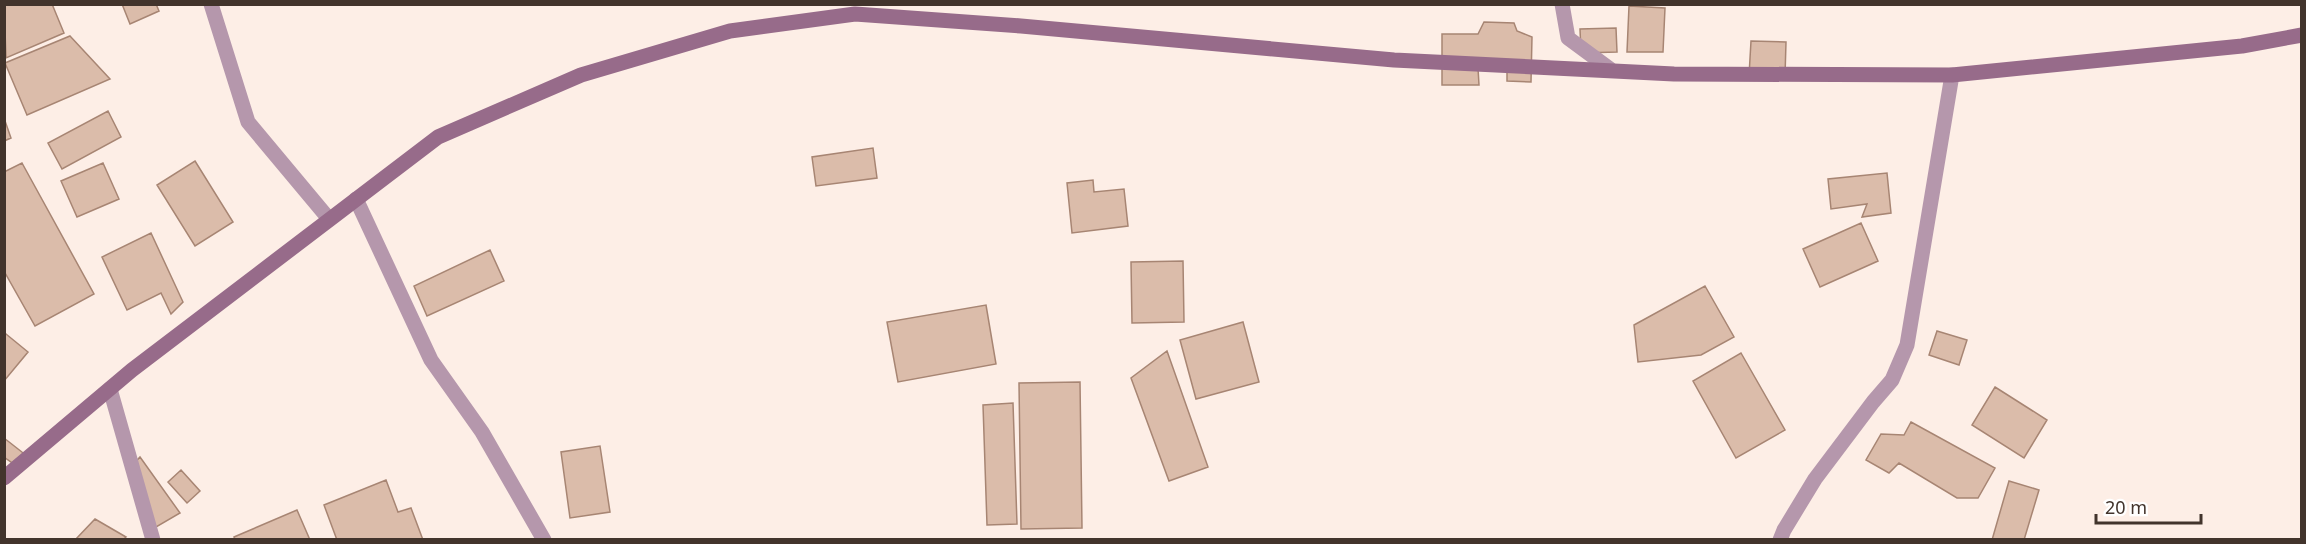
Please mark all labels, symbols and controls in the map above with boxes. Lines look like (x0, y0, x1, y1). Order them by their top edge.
scale bar (2096, 487, 2201, 525)
text: 20 m (2105, 495, 2147, 519)

